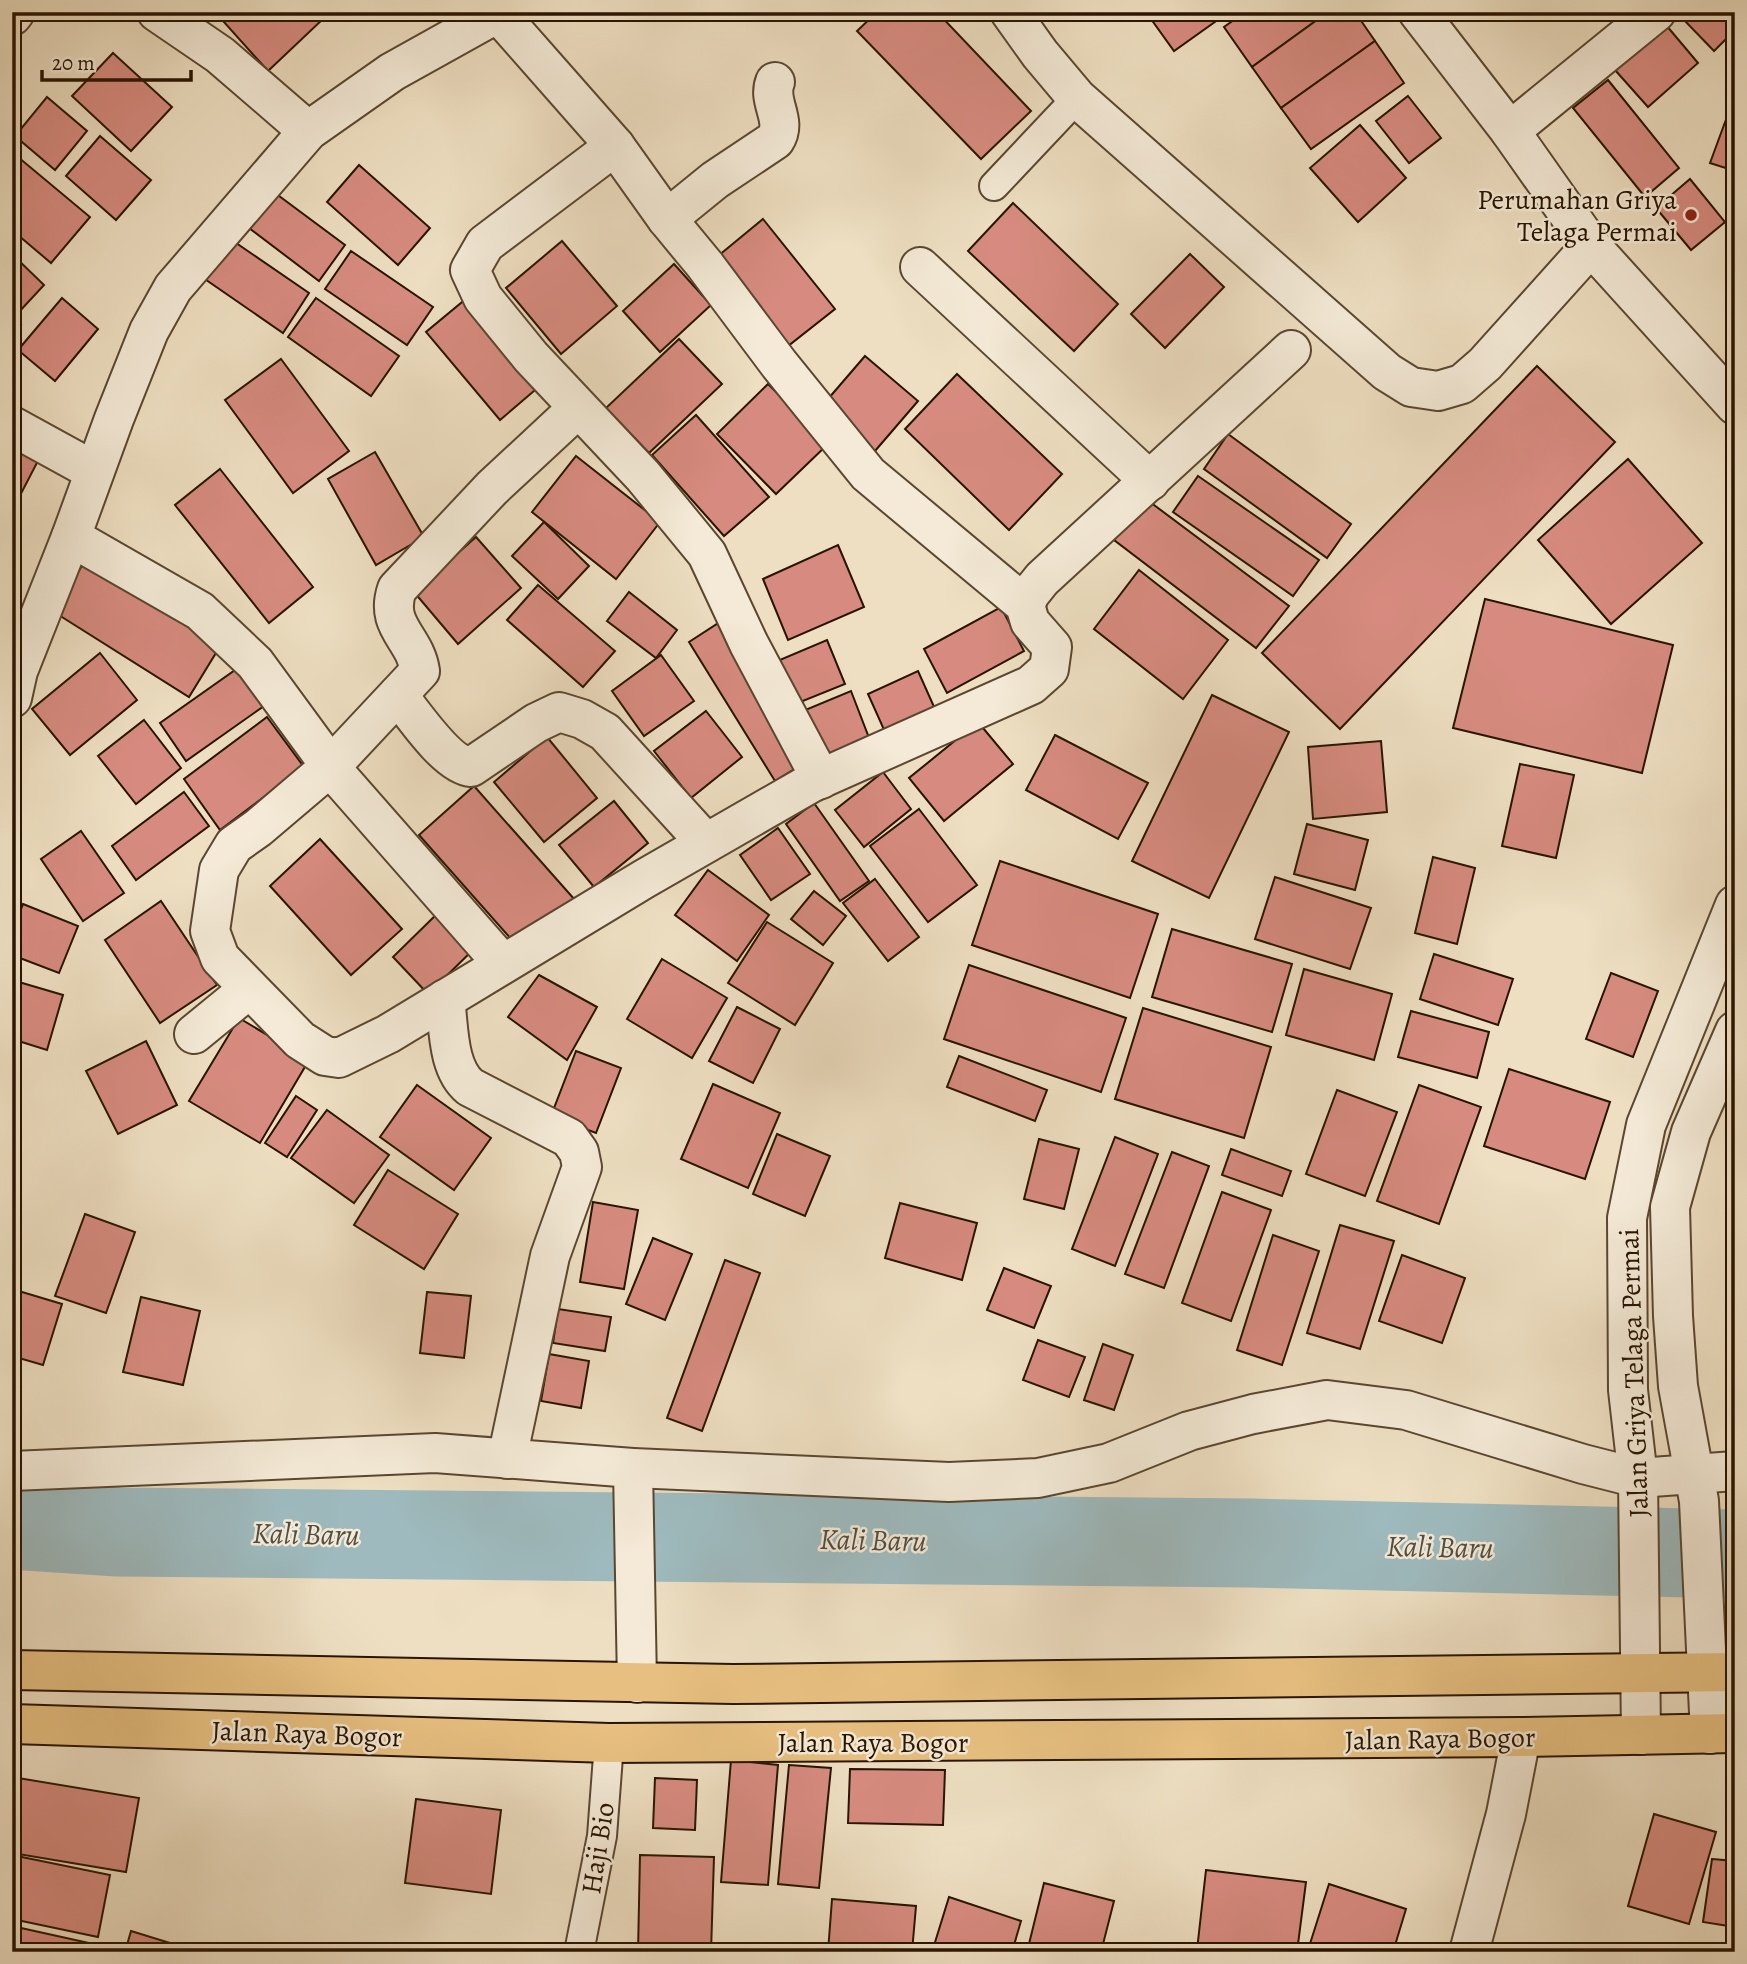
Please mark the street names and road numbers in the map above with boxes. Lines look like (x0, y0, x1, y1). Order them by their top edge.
street label: Jalan Griya Telaga Permai (1610, 1228, 1658, 1518)
street label: Jalan Raya Bogor (211, 1712, 403, 1756)
street label: Jalan Raya Bogor (1344, 1718, 1536, 1760)
street label: Jalan Raya Bogor (778, 1724, 969, 1762)
street label: Haji Bio (572, 1800, 624, 1897)

